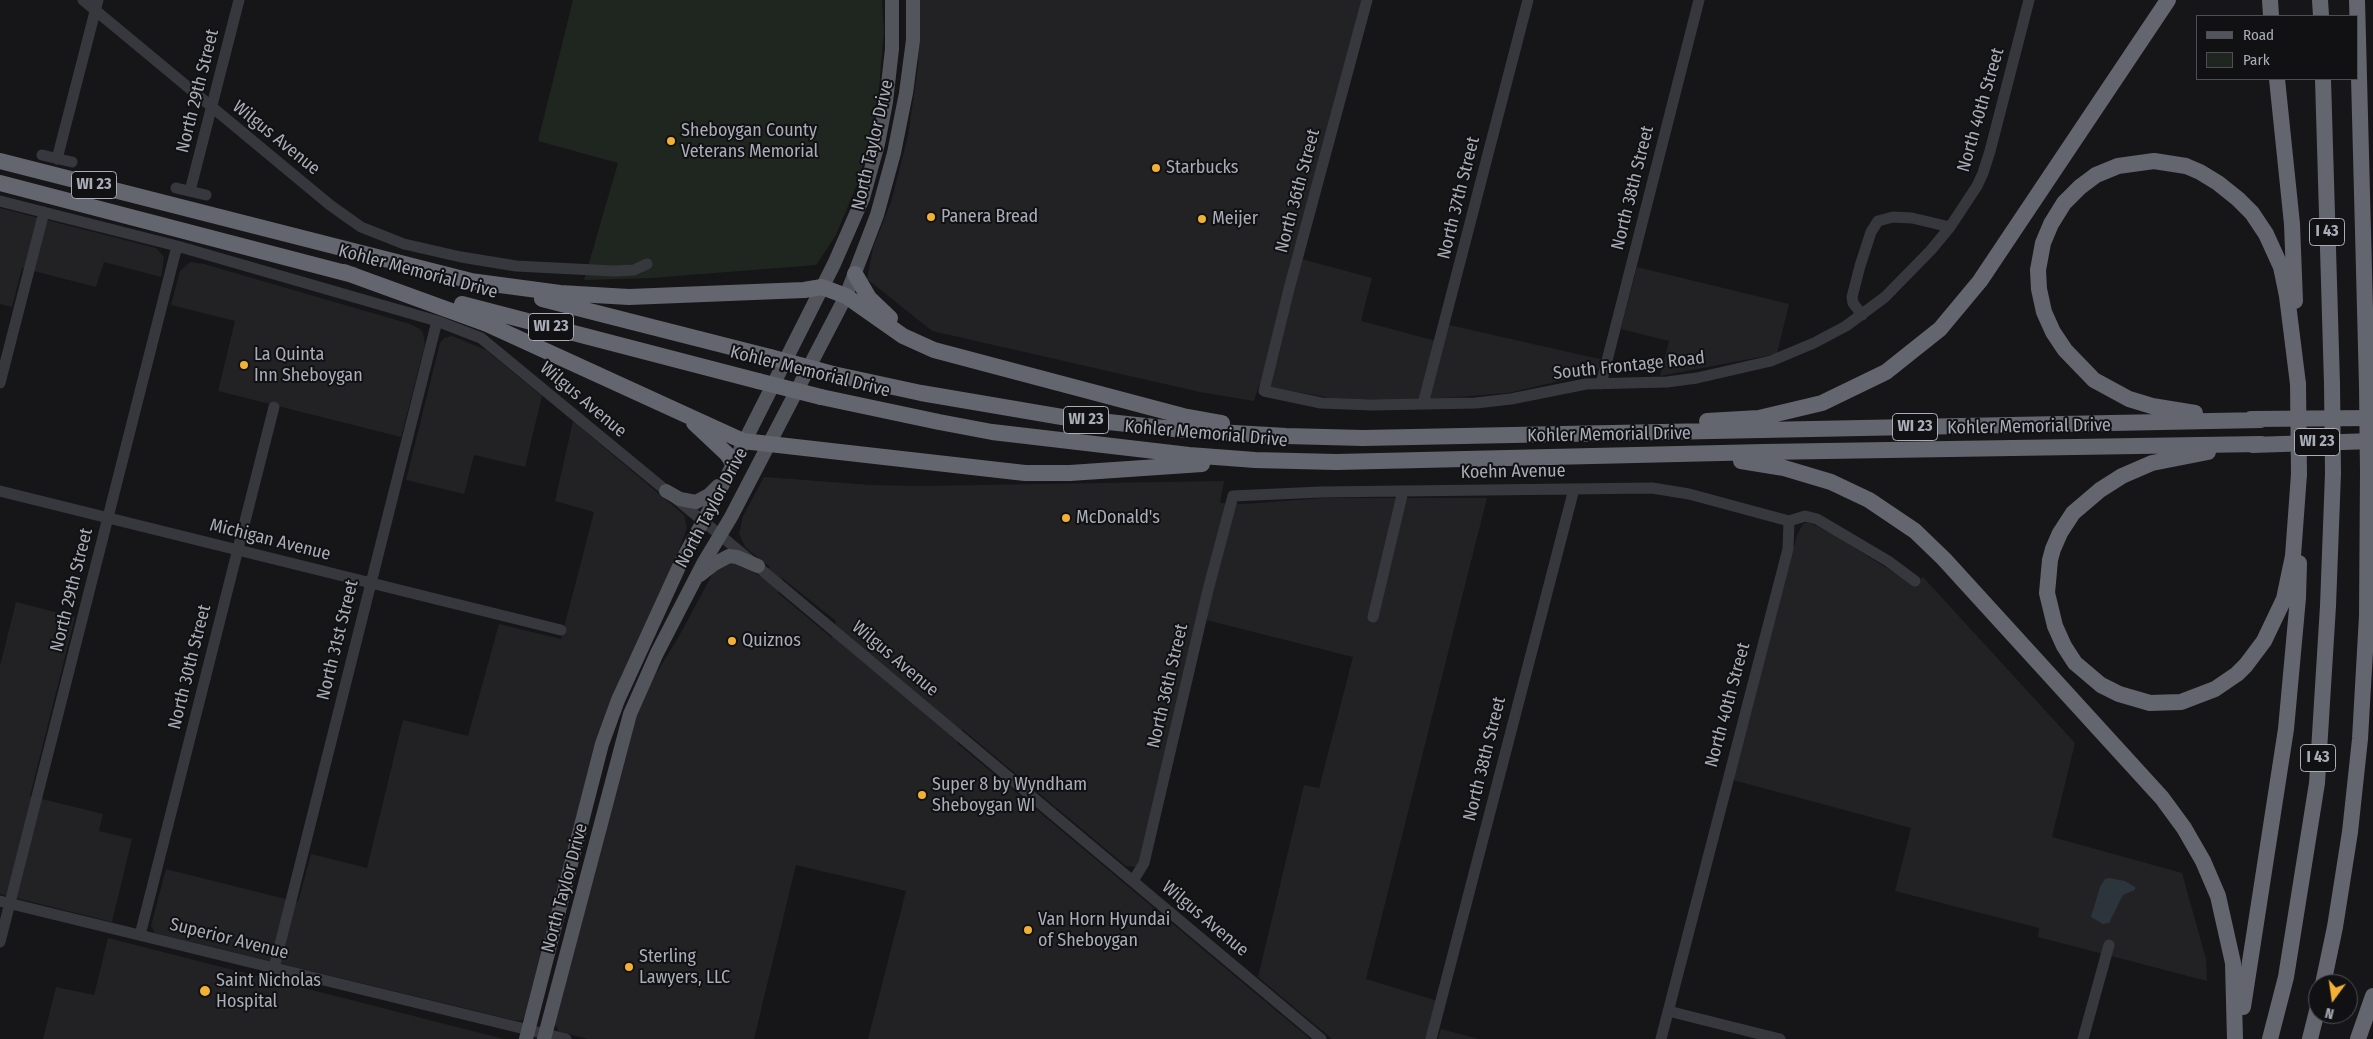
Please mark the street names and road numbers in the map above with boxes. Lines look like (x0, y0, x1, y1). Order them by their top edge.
street label: North 29th Street (172, 27, 224, 155)
street label: North 40th Street (1953, 45, 2009, 175)
street label: North Taylor Drive (848, 78, 898, 212)
street label: Wilgus Avenue (228, 96, 324, 180)
street label: North 38th Street (1607, 124, 1659, 252)
street label: North 36th Street (1271, 127, 1325, 255)
street label: North 37th Street (1433, 135, 1485, 261)
road number: WI 23 (72, 172, 116, 198)
road number: I 43 (2310, 218, 2344, 246)
street label: Kohler Memorial Drive (336, 240, 500, 304)
road number: WI 23 (528, 314, 574, 341)
street label: Kohler Memorial Drive (728, 342, 892, 402)
street label: South Frontage Road (1552, 347, 1706, 385)
street label: Wilgus Avenue (535, 358, 631, 442)
road number: WI 23 (1064, 406, 1108, 434)
road number: WI 23 (1892, 414, 1938, 441)
street label: Kohler Memorial Drive (1947, 415, 2111, 439)
street label: Kohler Memorial Drive (1123, 416, 1289, 452)
street label: Kohler Memorial Drive (1527, 423, 1691, 447)
road number: WI 23 (2294, 428, 2340, 456)
street label: North Taylor Drive (671, 444, 753, 572)
street label: Koehn Avenue (1460, 460, 1566, 484)
street label: Michigan Avenue (207, 515, 333, 565)
street label: North 29th Street (46, 526, 98, 654)
street label: North 31st Street (313, 578, 363, 702)
street label: North 30th Street (164, 602, 216, 732)
street label: Wilgus Avenue (847, 617, 943, 701)
street label: North 36th Street (1143, 622, 1193, 750)
street label: North 40th Street (1701, 640, 1755, 770)
street label: North 38th Street (1459, 695, 1511, 823)
road number: I 43 (2300, 744, 2336, 771)
street label: North Taylor Drive (537, 821, 593, 955)
street label: Wilgus Avenue (1157, 877, 1253, 961)
street label: Superior Avenue (167, 914, 291, 964)

